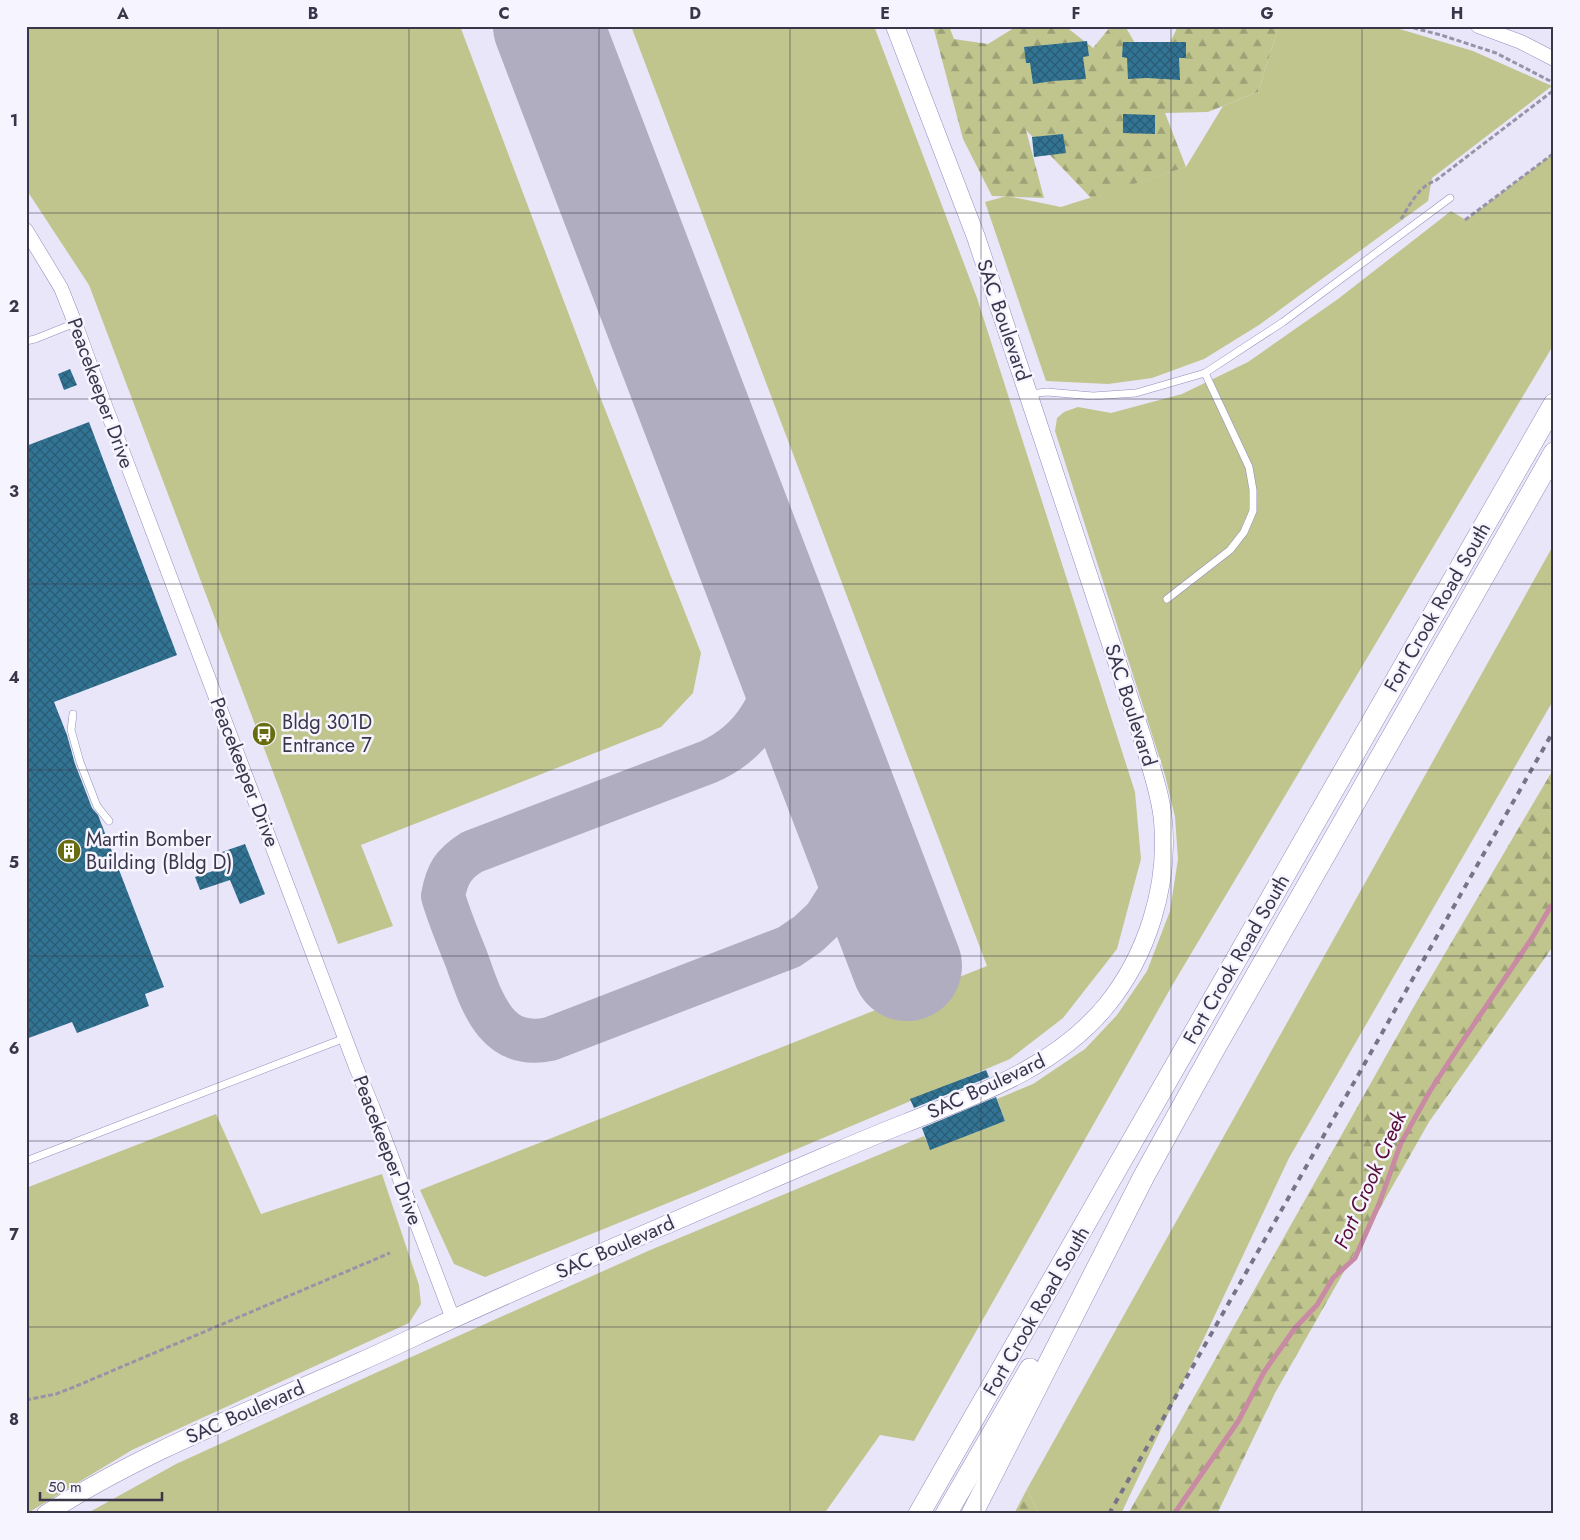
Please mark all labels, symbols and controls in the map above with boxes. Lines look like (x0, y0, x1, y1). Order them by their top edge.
text: A (116, 2, 129, 25)
text: B (308, 2, 318, 25)
text: C (498, 2, 510, 25)
text: D (689, 2, 701, 25)
text: E (880, 2, 890, 25)
text: F (1072, 2, 1080, 25)
text: G (1260, 2, 1274, 25)
text: H (1451, 2, 1463, 25)
text: 1 (10, 109, 18, 132)
street label: SAC Boulevard (969, 255, 1038, 385)
text: 2 (9, 295, 19, 318)
street label: Peacekeeper Drive (60, 314, 141, 472)
text: 3 (9, 480, 19, 503)
street label: Fort Crook Road South (1377, 517, 1498, 698)
street label: SAC Boulevard (1097, 640, 1164, 770)
text: 4 (8, 666, 20, 689)
street label: Peacekeeper Drive (203, 693, 286, 851)
place label: Bldg 301D Entrance 7 (282, 708, 372, 760)
bus stop icon: Bldg 301D Entrance 7 (251, 721, 277, 747)
place label: Martin Bomber Building (Bldg D) (86, 825, 233, 877)
building icon: Martin Bomber Building (Bldg D) (56, 838, 82, 864)
text: 5 (9, 851, 19, 874)
street label: Fort Crook Road South (1176, 869, 1297, 1050)
text: 6 (9, 1037, 19, 1060)
street label: SAC Boulevard (922, 1046, 1050, 1126)
street label: Peacekeeper Drive (346, 1071, 429, 1229)
water label: Fort Crook Creek (1326, 1105, 1414, 1254)
street label: SAC Boulevard (551, 1208, 679, 1287)
street label: Fort Crook Road South (976, 1221, 1097, 1402)
text: 7 (9, 1223, 19, 1246)
street label: SAC Boulevard (181, 1373, 309, 1452)
text: 8 (9, 1408, 19, 1431)
scale bar (40, 1470, 162, 1502)
text: 50 m (48, 1476, 82, 1498)

